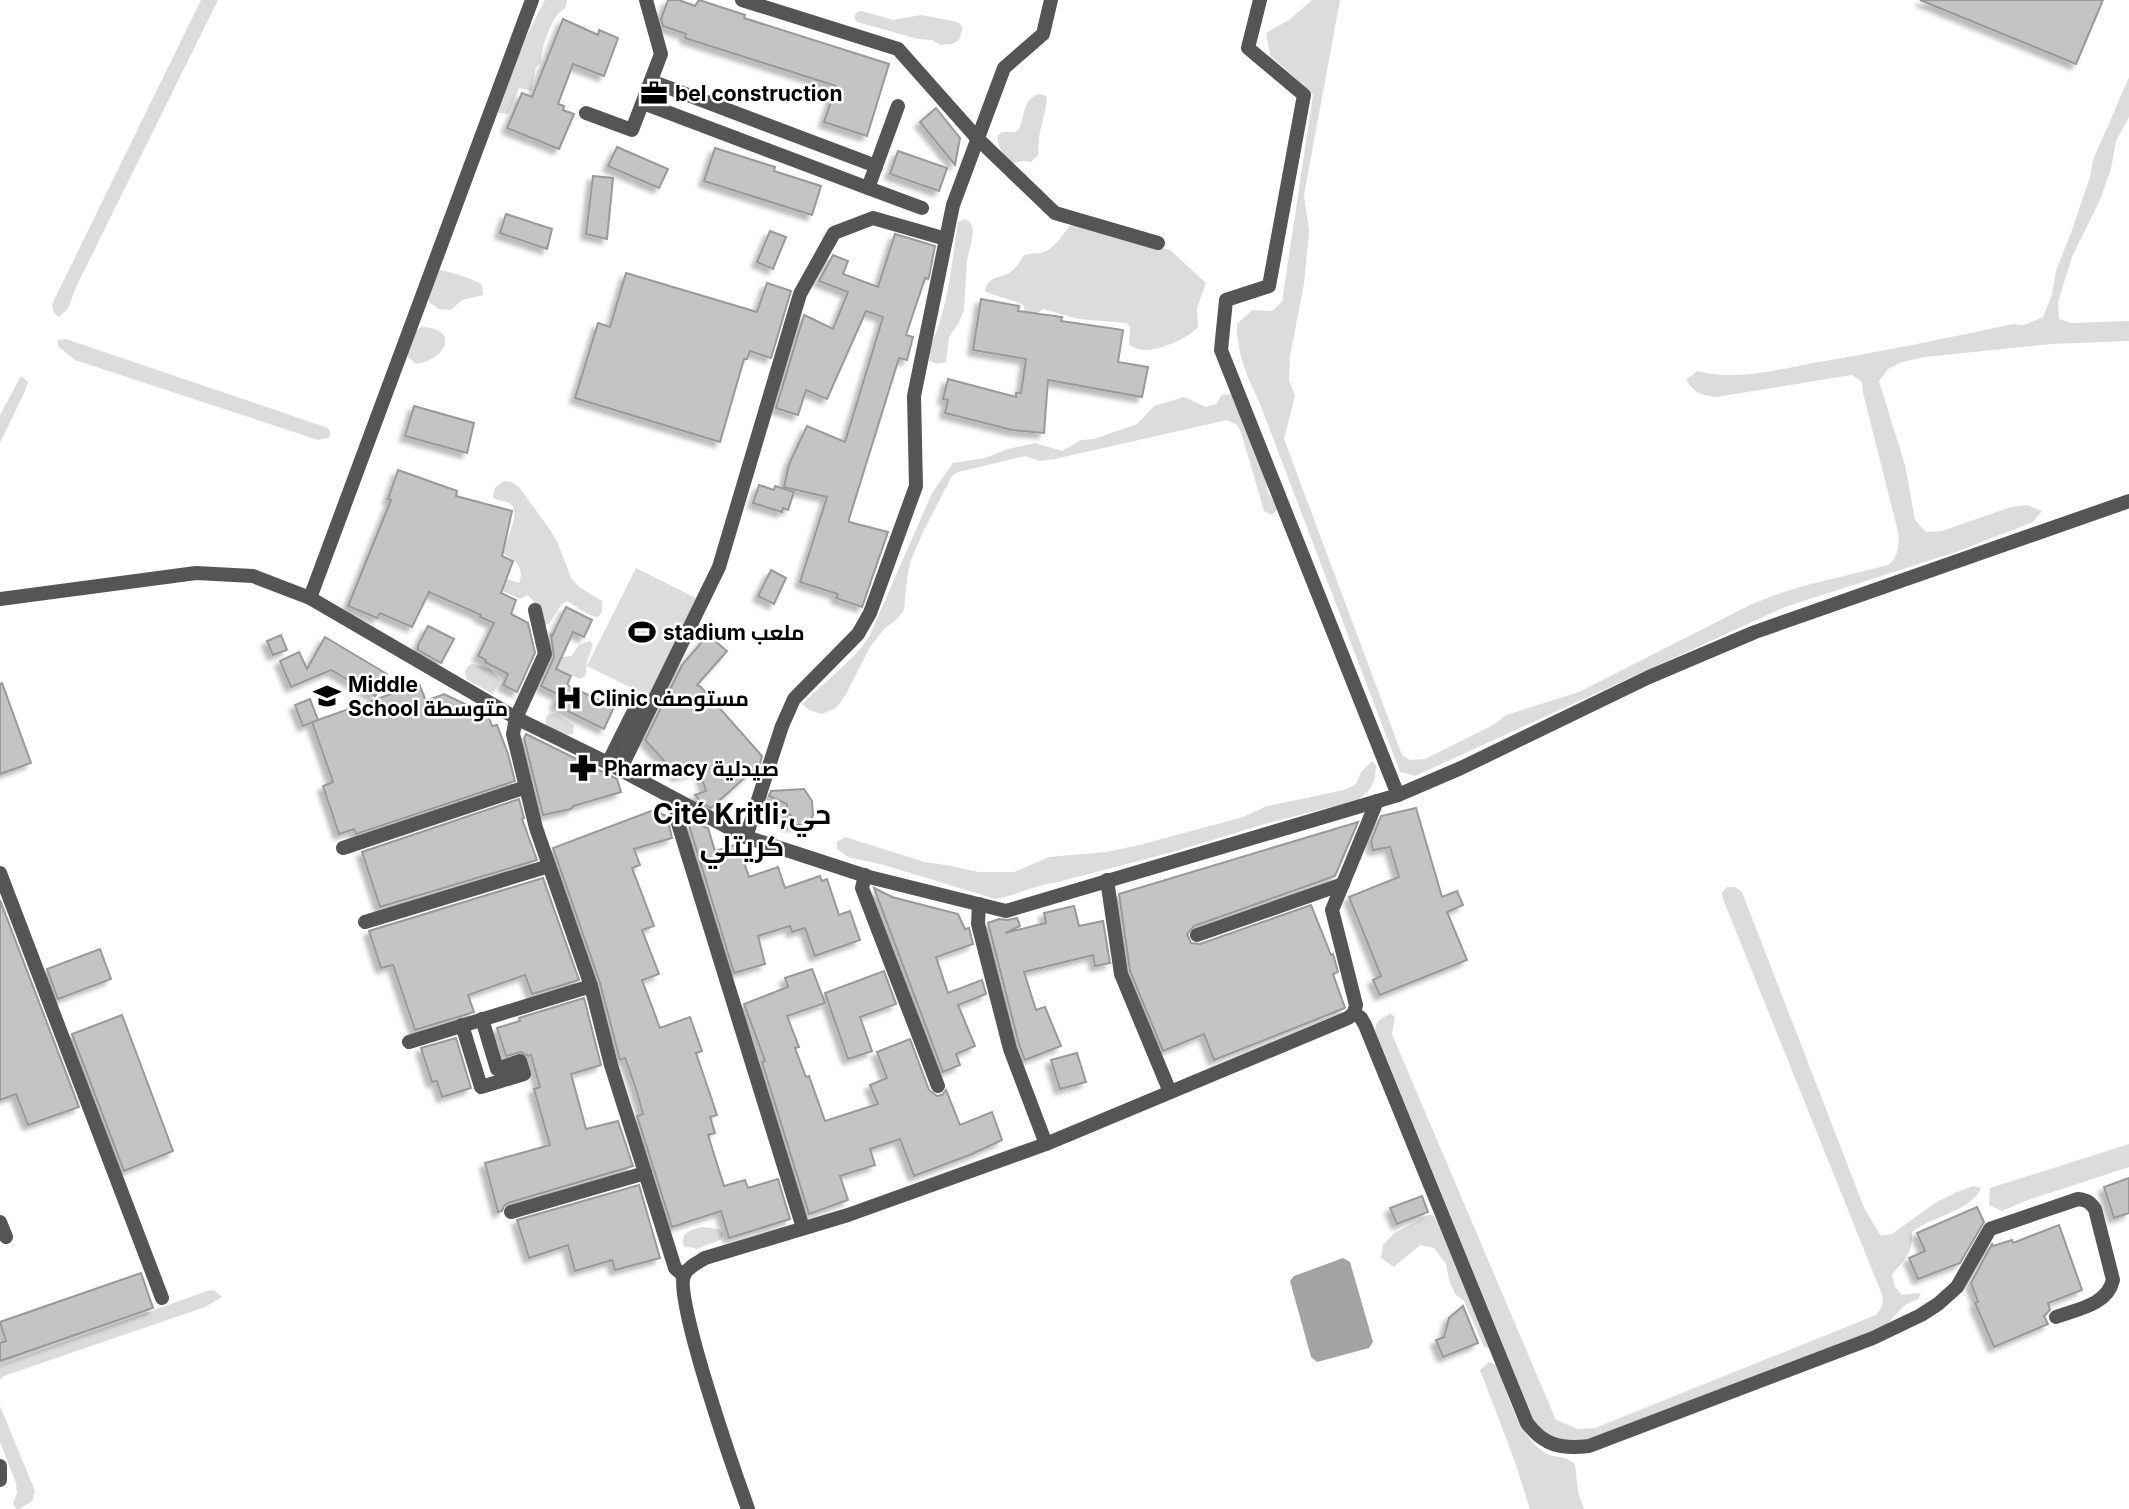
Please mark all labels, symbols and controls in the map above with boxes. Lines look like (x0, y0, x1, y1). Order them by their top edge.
office icon: bel construction (639, 78, 669, 108)
place label: bel construction (675, 81, 843, 106)
sports icon: stadium ملعب (627, 617, 657, 647)
place label: stadium ملعب (663, 620, 805, 645)
place label: Middle School متوسطة (348, 672, 508, 722)
school or university icon: Middle School متوسطة (312, 681, 342, 711)
hospital icon: Clinic مستوصف (554, 683, 584, 713)
place label: Clinic مستوصف (590, 686, 749, 712)
pharmacy icon: Pharmacy صيدلية (568, 753, 598, 783)
place label: Pharmacy صيدلية (604, 756, 779, 781)
district label: Cité Kritli;حي كريتلي (653, 797, 831, 869)

